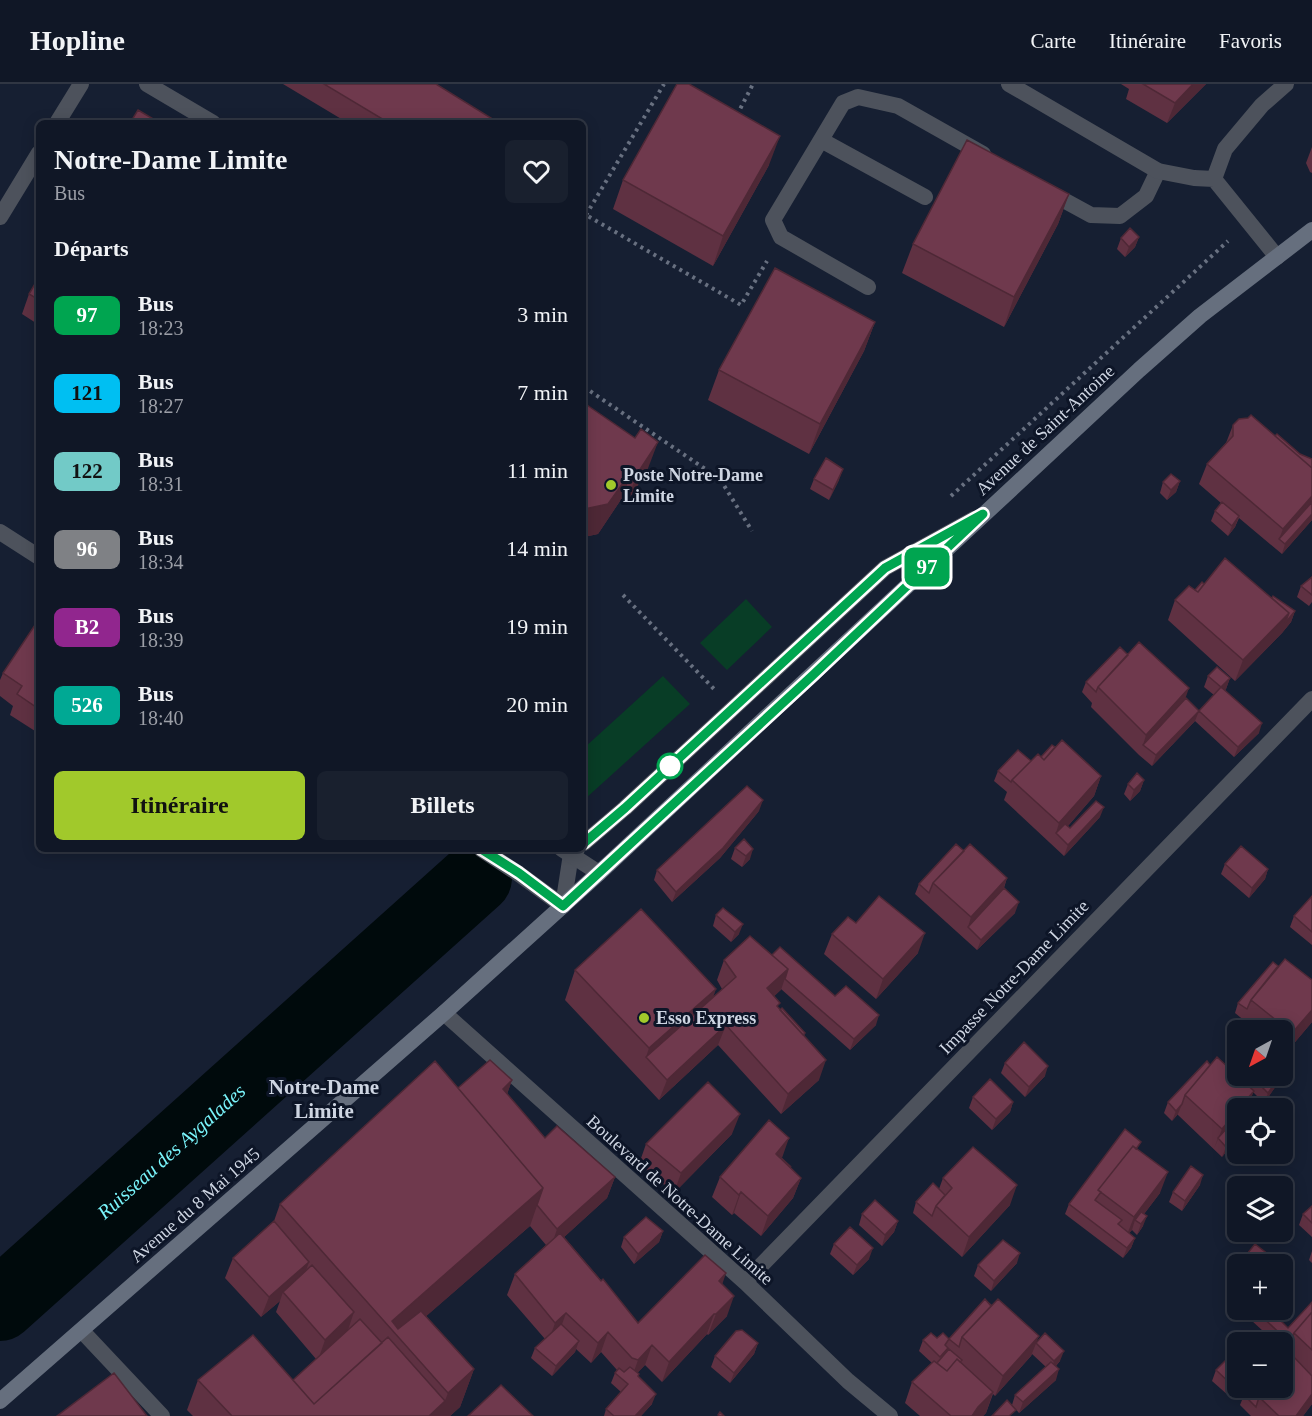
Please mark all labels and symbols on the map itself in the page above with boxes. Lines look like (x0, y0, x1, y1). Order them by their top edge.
street label: Avenue de Saint-Antoine (972, 361, 1118, 499)
place label: Poste Notre-Dame Limite (623, 465, 763, 506)
marker: Poste Notre-Dame Limite (604, 478, 618, 492)
line badge: 97 (900, 548, 954, 586)
unlabelled marker (657, 753, 683, 779)
street label: Impasse Notre-Dame Limite (935, 896, 1093, 1058)
place label: Esso Express (656, 1008, 756, 1028)
marker: Esso Express (637, 1011, 651, 1025)
north arrow (1227, 1020, 1293, 1086)
district label: Notre-Dame Limite (269, 1075, 379, 1123)
water label: Ruisseau des Aygalades (92, 1079, 250, 1224)
street label: Boulevard de Notre-Dame Limite (583, 1111, 777, 1289)
street label: Avenue du 8 Mai 1945 (126, 1143, 264, 1267)

